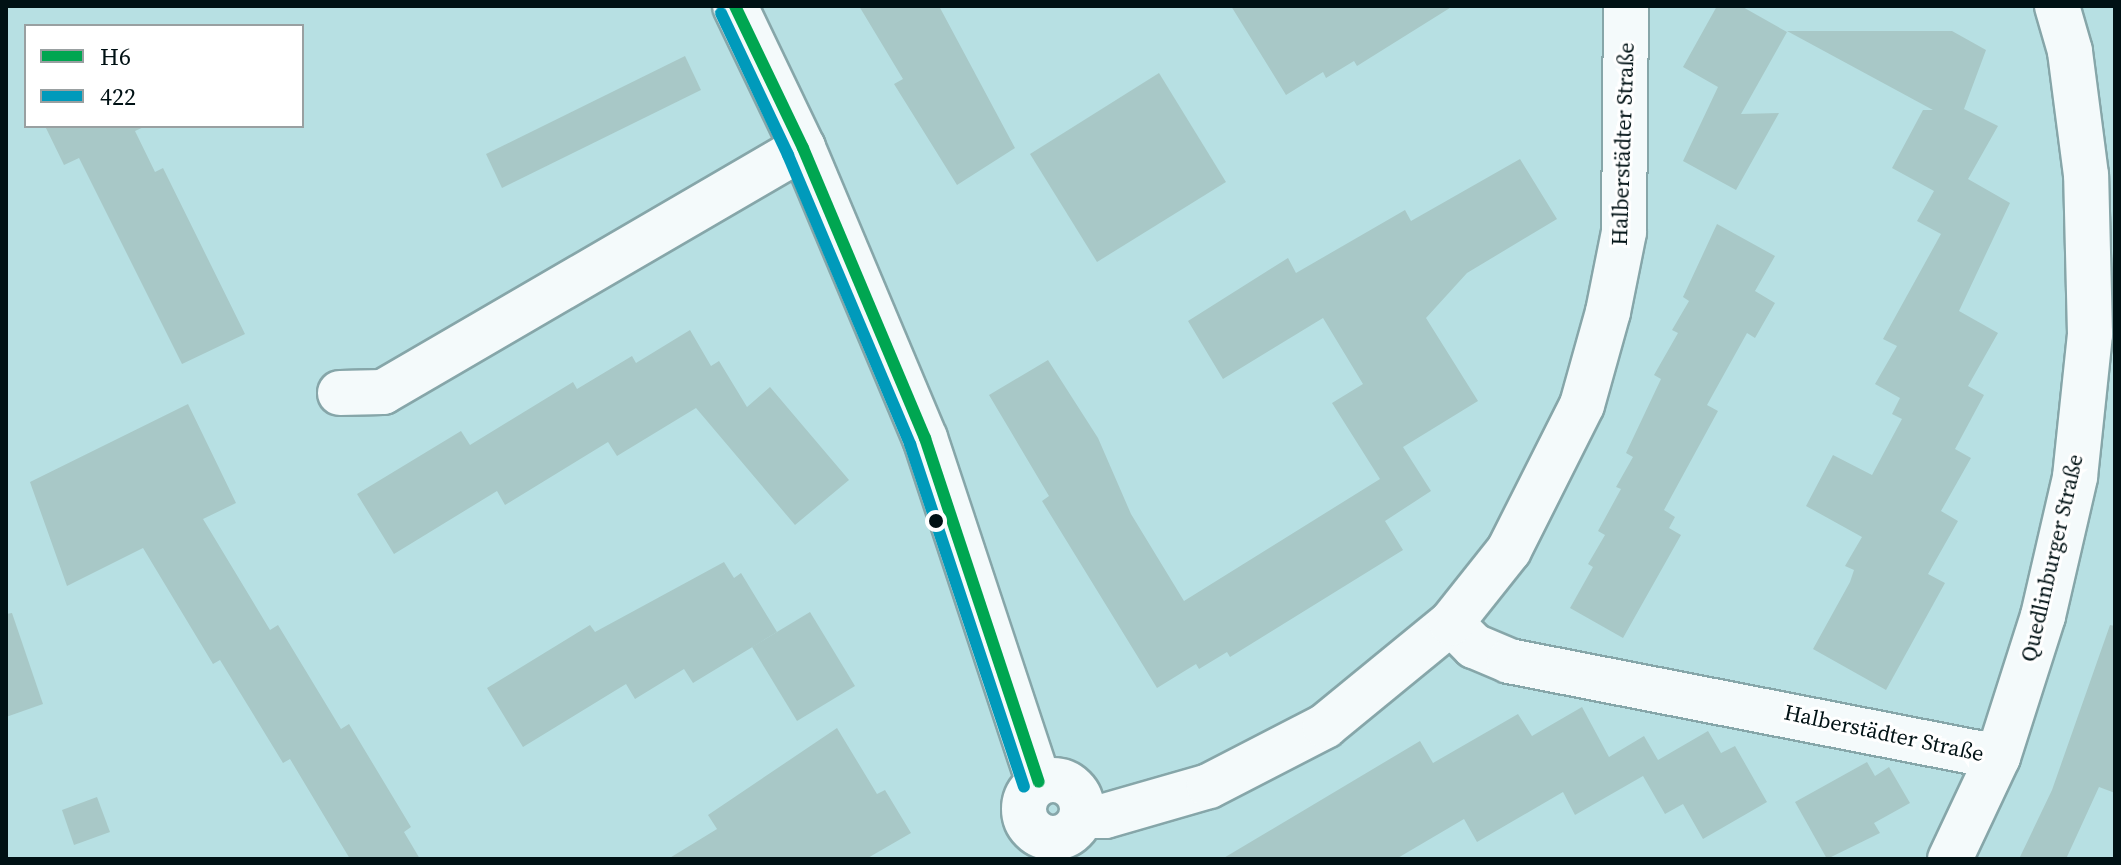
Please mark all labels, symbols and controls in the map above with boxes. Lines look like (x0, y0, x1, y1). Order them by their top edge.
legend (24, 24, 304, 128)
text: H6 (100, 40, 131, 73)
street label: Halberstädter Straße (1606, 42, 1640, 246)
text: 422 (100, 80, 136, 113)
street label: Quedlinburger Straße (2015, 452, 2089, 664)
unlabelled marker (928, 513, 944, 529)
street label: Halberstädter Straße (1782, 699, 1986, 767)

